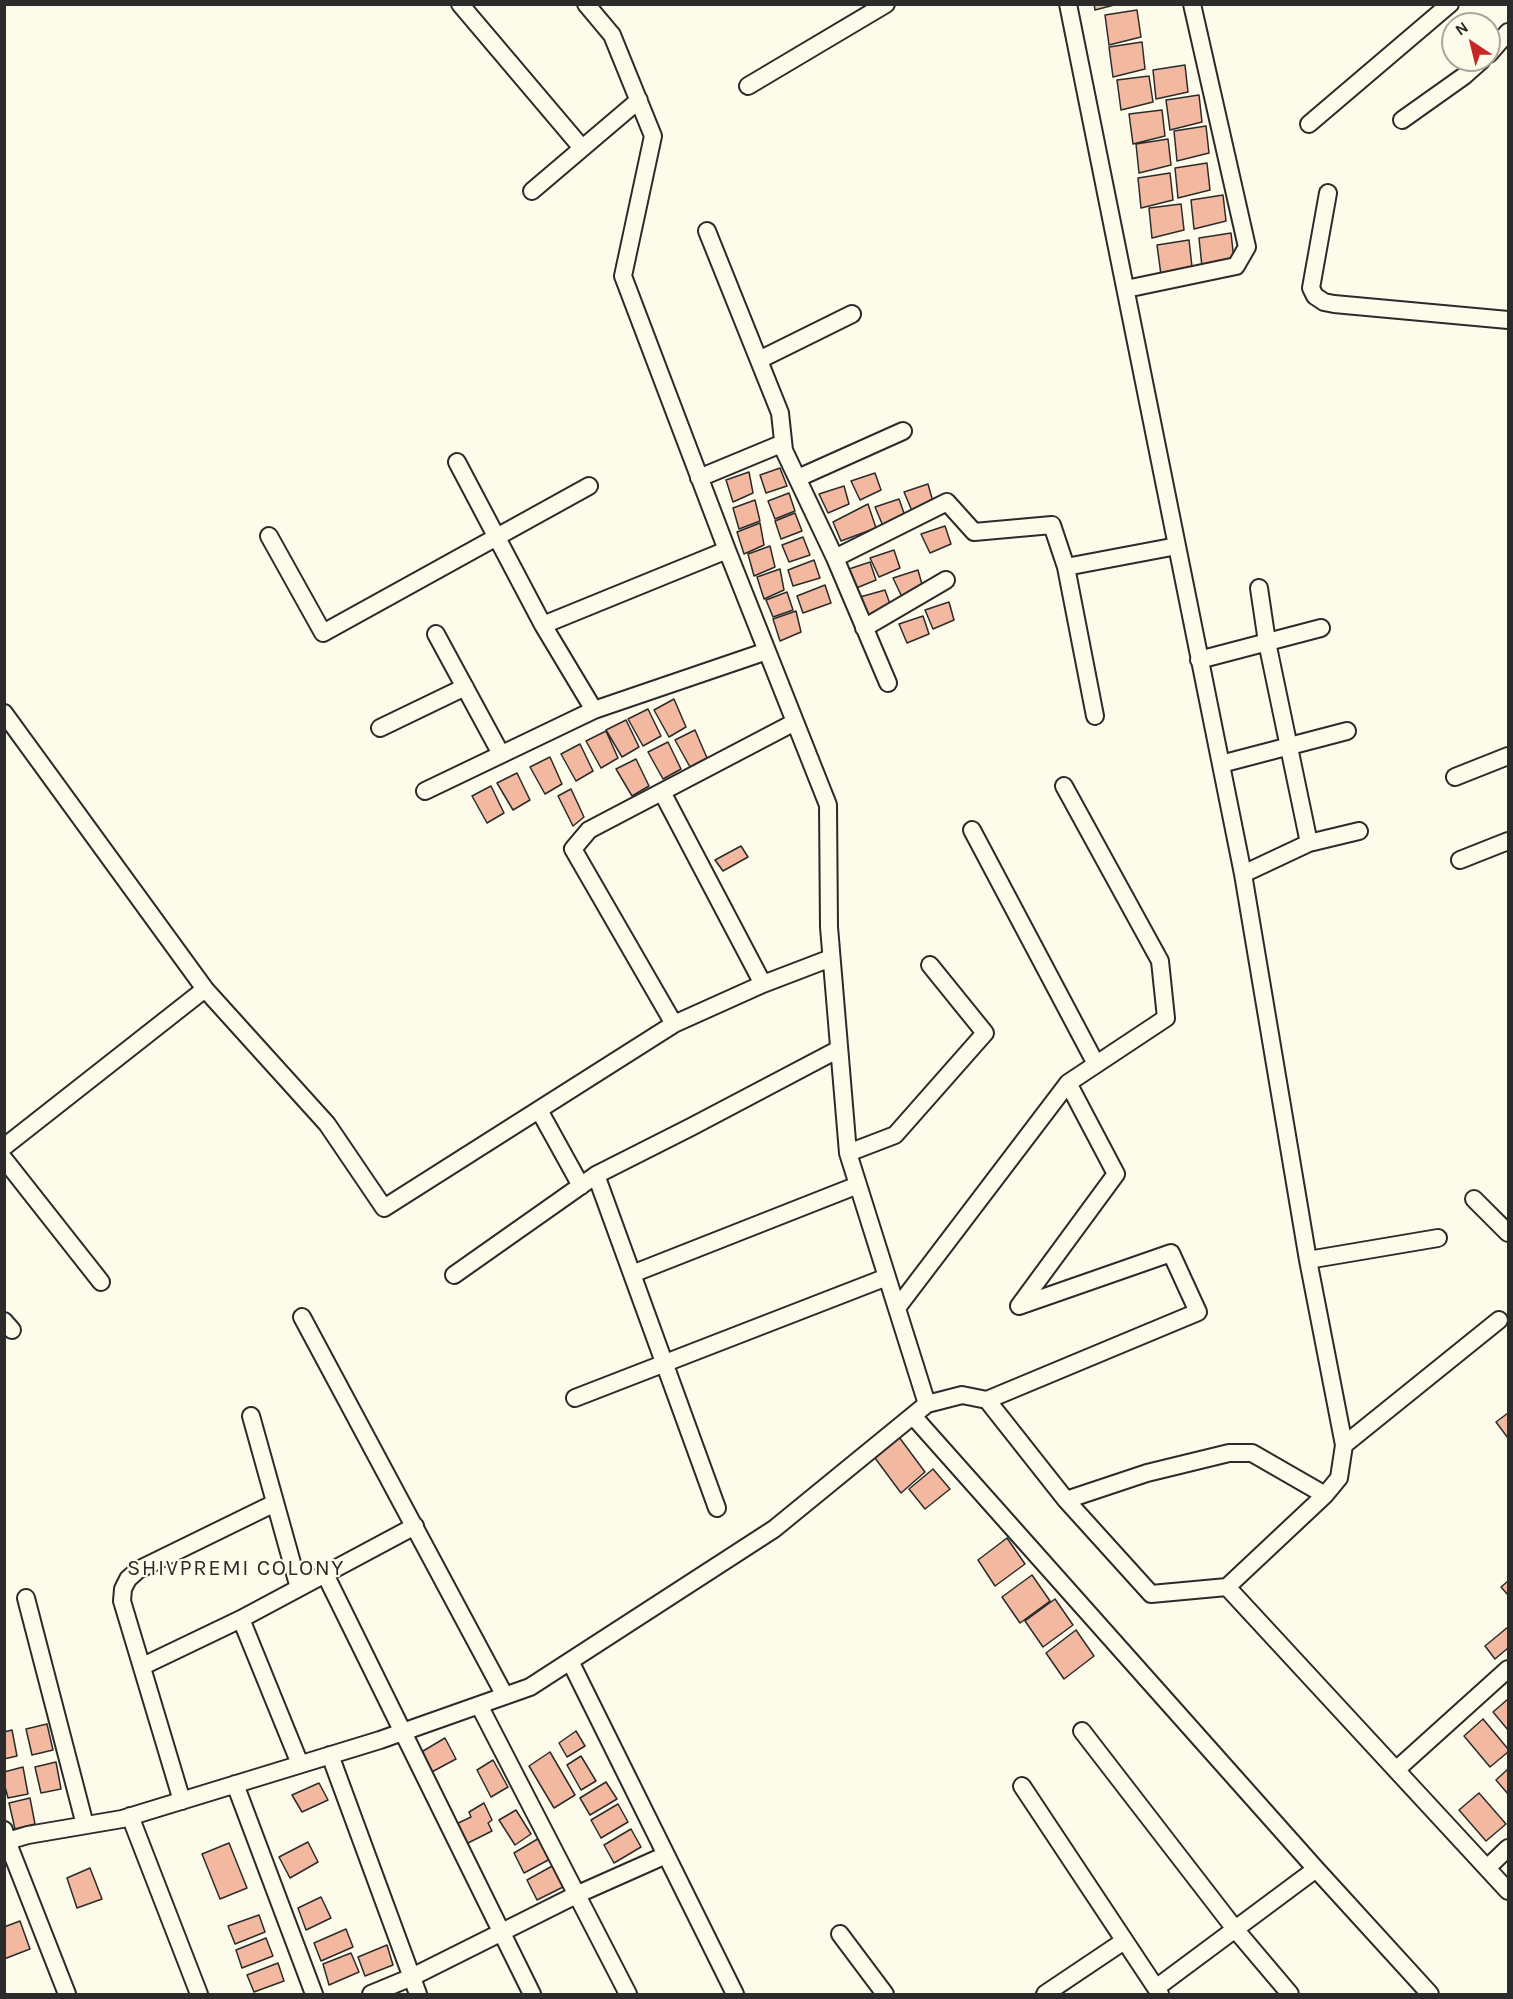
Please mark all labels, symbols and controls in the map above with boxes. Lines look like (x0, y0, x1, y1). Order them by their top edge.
north arrow (1441, 12, 1501, 72)
text: N (1451, 17, 1472, 40)
district label: SHIVPREMI COLONY (127, 1556, 345, 1582)

